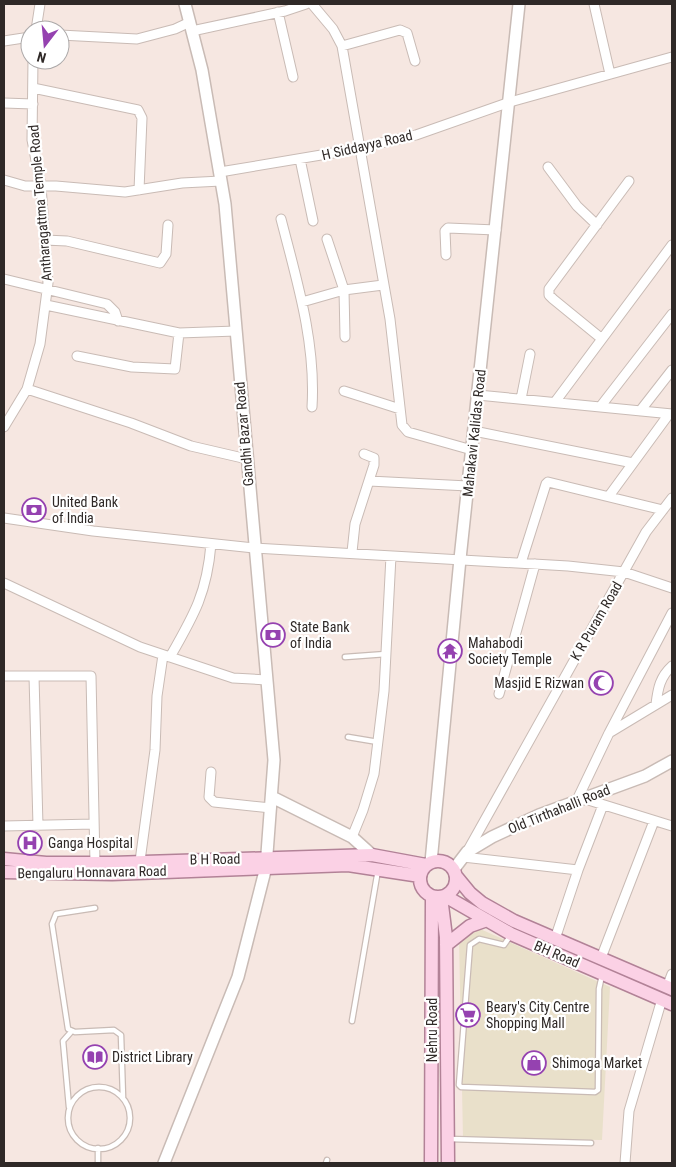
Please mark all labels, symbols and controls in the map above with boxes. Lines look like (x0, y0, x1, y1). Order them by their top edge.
north arrow (20, 20, 70, 70)
text: N (35, 49, 48, 66)
street label: Antharagattma Temple Road (25, 124, 55, 282)
street label: H Siddayya Road (320, 127, 414, 163)
street label: Mahakavi Kalidas Road (459, 368, 489, 498)
street label: Gandhi Bazar Road (231, 381, 257, 487)
place label: United Bank of India (52, 494, 119, 526)
bank icon: United Bank of India (21, 497, 47, 523)
street label: K R Puram Road (567, 579, 625, 663)
place label: State Bank of India (290, 619, 350, 651)
bank icon: State Bank of India (260, 622, 286, 648)
place label: Mahabodi Society Temple (468, 635, 552, 667)
temple icon: Mahabodi Society Temple (437, 638, 463, 664)
mosque icon: Masjid E Rizwan (588, 670, 614, 696)
place label: Masjid E Rizwan (494, 675, 584, 691)
street label: Old Tirthahalli Road (506, 781, 612, 837)
hospital icon: Ganga Hospital (17, 830, 43, 856)
place label: Ganga Hospital (48, 835, 133, 851)
street label: B H Road (189, 851, 241, 867)
street label: Bengaluru Honnavara Road (17, 863, 167, 881)
street label: BH Road (532, 937, 582, 971)
street label: Nehru Road (424, 998, 440, 1062)
place label: Beary's City Centre Shopping Mall (486, 999, 590, 1031)
supermarket icon: Beary's City Centre Shopping Mall (455, 1002, 481, 1028)
library icon: District Library (82, 1044, 108, 1070)
place label: District Library (112, 1049, 193, 1065)
shop icon: Shimoga Market (521, 1050, 547, 1076)
place label: Shimoga Market (552, 1055, 642, 1071)

